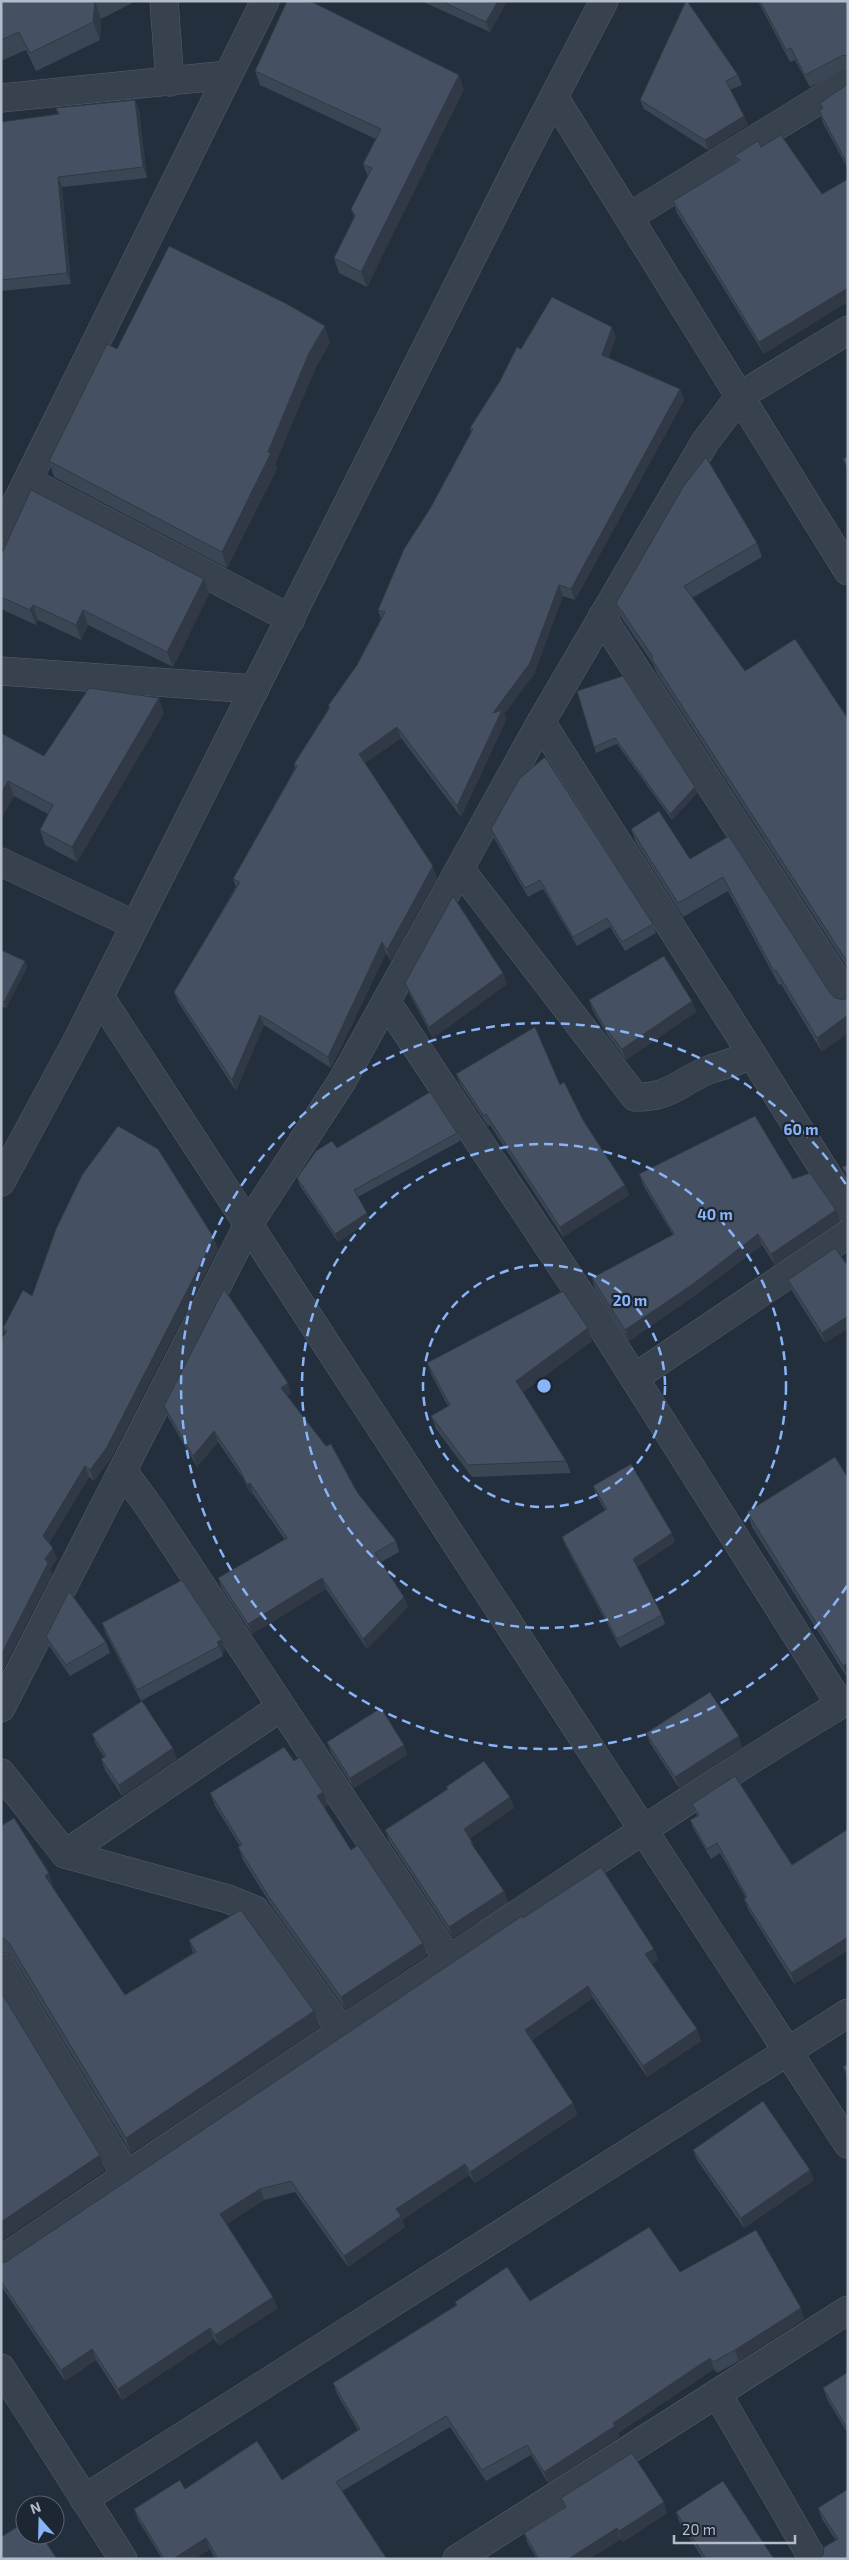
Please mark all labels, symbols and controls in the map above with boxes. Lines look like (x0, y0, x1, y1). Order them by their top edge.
text: 60 m (784, 1120, 818, 1138)
text: 40 m (697, 1205, 733, 1223)
text: 20 m (613, 1291, 647, 1309)
centre of rings (535, 1377, 553, 1395)
north arrow (15, 2495, 65, 2545)
text: N (28, 2498, 43, 2517)
scale bar (674, 2512, 795, 2544)
text: 20 m (682, 2520, 716, 2538)

